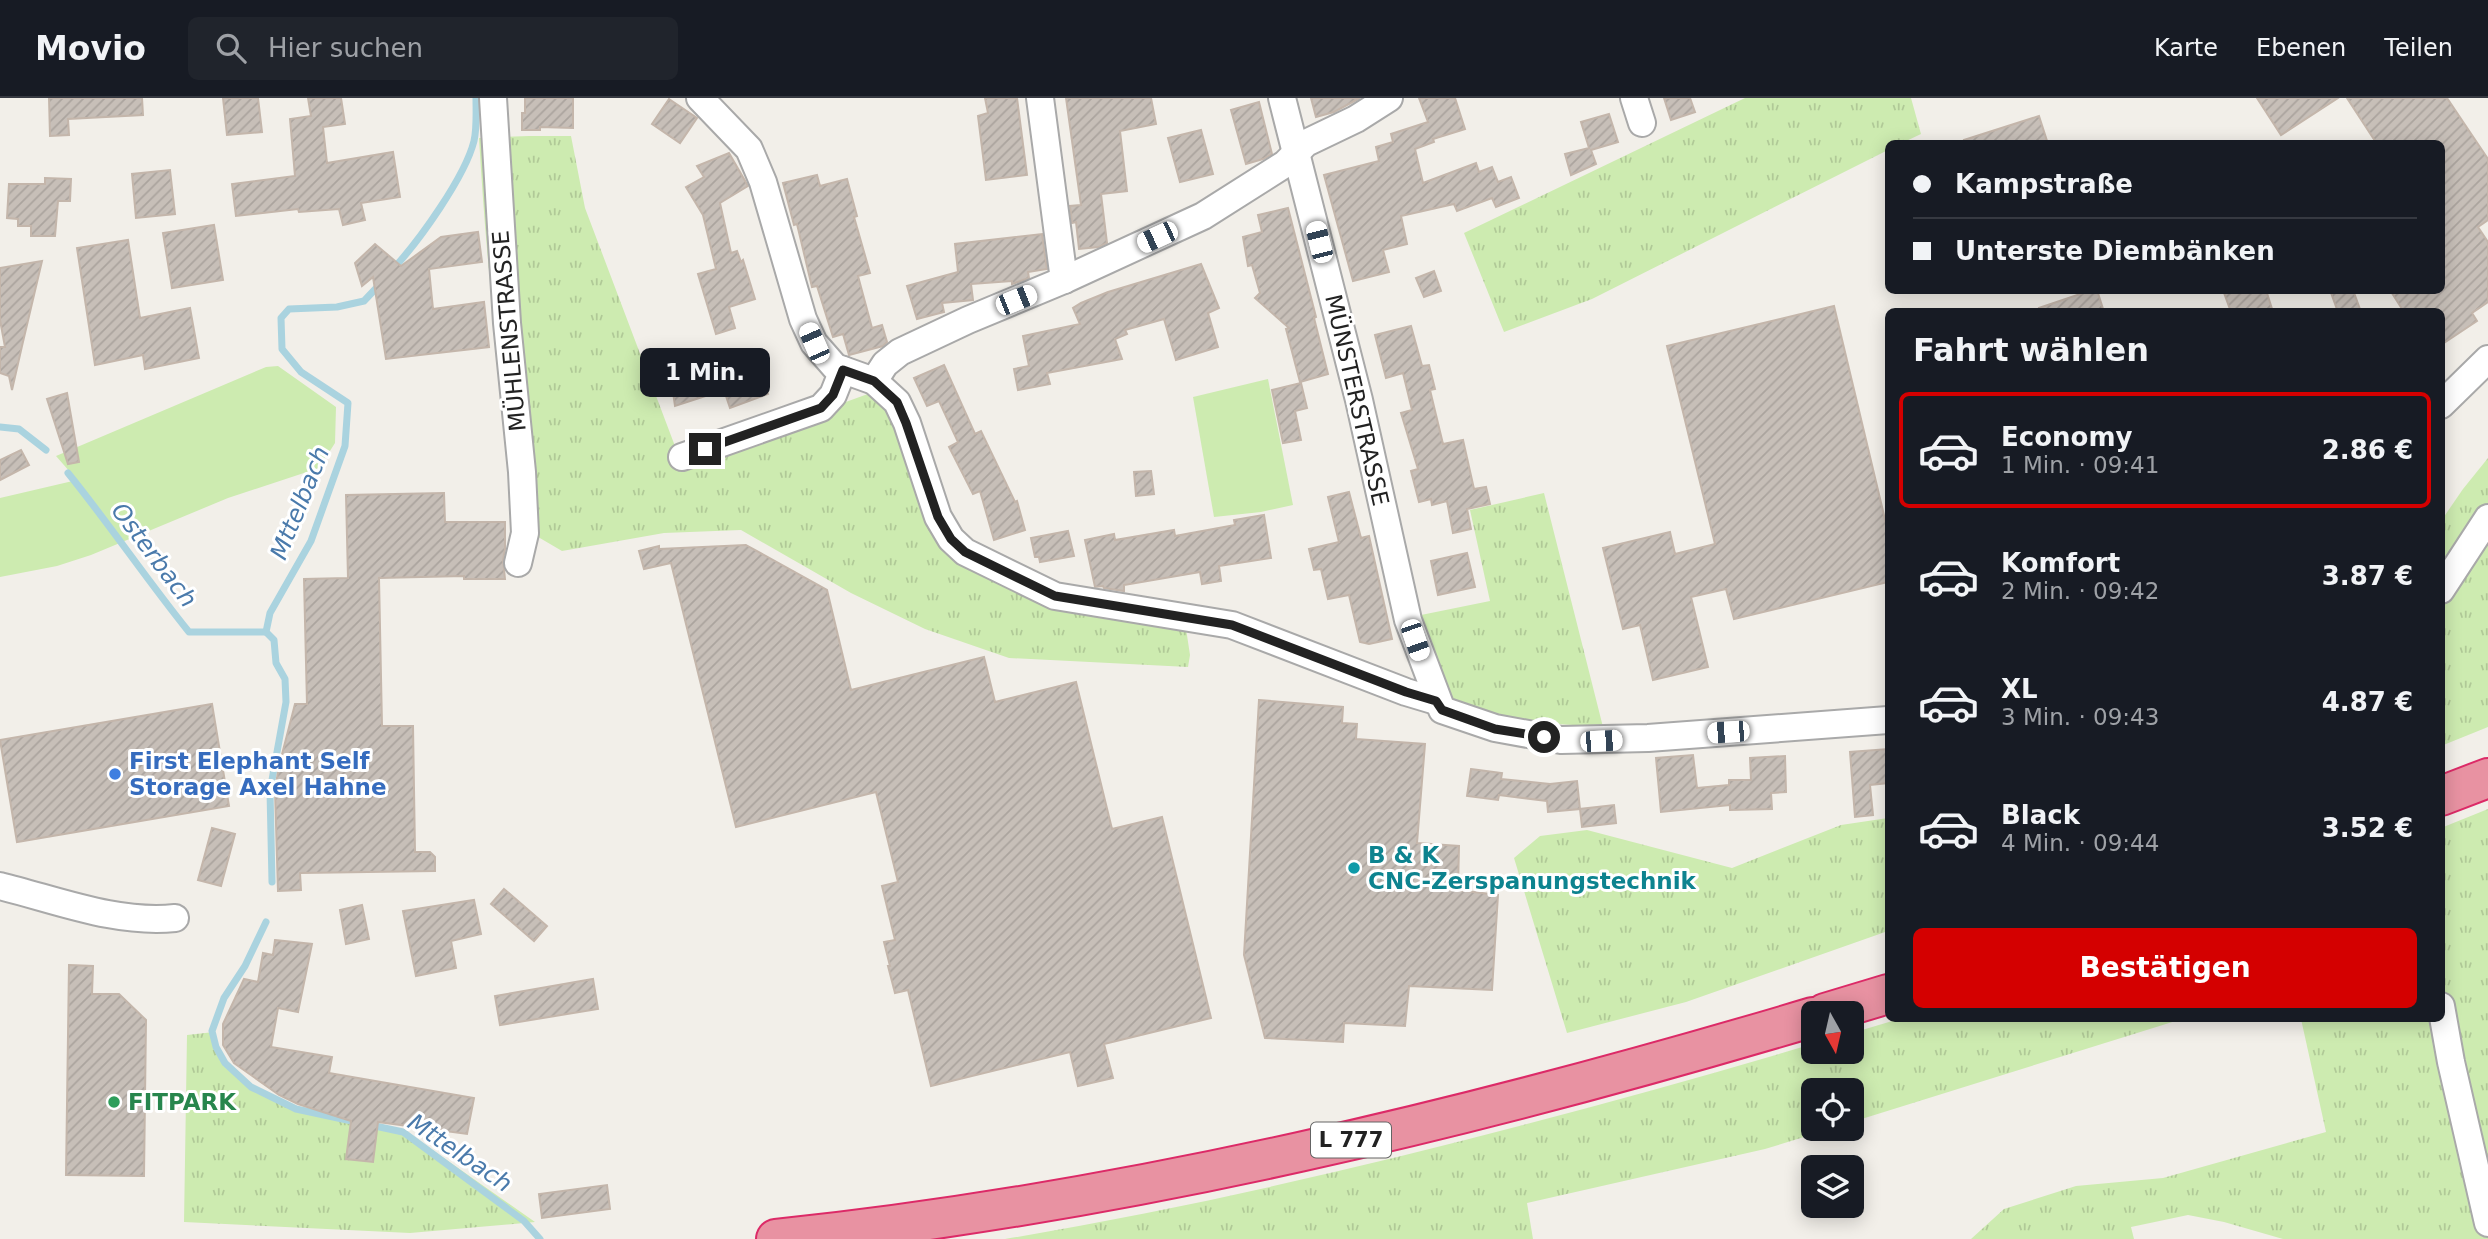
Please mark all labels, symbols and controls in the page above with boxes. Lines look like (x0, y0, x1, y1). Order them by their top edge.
search box (188, 17, 678, 80)
text: Movio (35, 29, 146, 68)
icon: search (212, 29, 250, 67)
text: Hier suchen (268, 33, 423, 63)
text: Karte (2154, 34, 2218, 62)
text: Ebenen (2256, 34, 2346, 62)
text: Teilen (2384, 34, 2453, 62)
text: Kampstraße (1955, 169, 2133, 199)
car (1134, 219, 1181, 255)
car (1304, 219, 1335, 265)
street label: MÜHLENSTRASSE (486, 229, 531, 433)
text: Unterste Diembänken (1955, 236, 2275, 266)
car (993, 282, 1040, 318)
street label: MÜNSTERSTRASSE (1320, 292, 1395, 508)
car (796, 320, 833, 366)
text: Fahrt wählen (1913, 331, 2149, 369)
callout: 1 Min. (640, 348, 770, 396)
text: 1 Min. (665, 359, 745, 385)
icon: car (1917, 419, 1980, 482)
text: Economy (2001, 422, 2132, 452)
route end (689, 433, 721, 465)
text: 2.86 € (2322, 435, 2413, 465)
water label: Mttelbach (265, 442, 335, 564)
text: 1 Min. · 09:41 (2001, 452, 2159, 478)
water label: Osterbach (106, 497, 202, 613)
icon: car (1917, 545, 1980, 608)
text: Komfort (2001, 548, 2120, 578)
text: 3.87 € (2322, 561, 2413, 591)
text: 2 Min. · 09:42 (2001, 578, 2159, 604)
car (1399, 617, 1432, 663)
icon: car (1917, 671, 1980, 734)
text: XL (2001, 674, 2038, 704)
text: 4.87 € (2322, 687, 2413, 717)
text: 3 Min. · 09:43 (2001, 704, 2159, 730)
car (1707, 720, 1750, 744)
route start (1528, 721, 1560, 753)
car (1580, 729, 1623, 753)
place label: First Elephant Self Storage Axel Hahne (129, 748, 387, 800)
marker: First Elephant Self Storage Axel Hahne (107, 766, 123, 782)
icon: car (1917, 797, 1980, 860)
text: Black (2001, 800, 2080, 830)
text: 3.52 € (2322, 813, 2413, 843)
text: 4 Min. · 09:44 (2001, 830, 2159, 856)
place label: B & K CNC-Zerspanungstechnik (1368, 842, 1697, 894)
marker: B & K CNC-Zerspanungstechnik (1346, 860, 1362, 876)
button: Bestätigen (1913, 928, 2417, 1008)
north arrow (1801, 1001, 1864, 1064)
map controls (1801, 1001, 1864, 1218)
button: locate (1801, 1078, 1864, 1141)
place label: FITPARK (128, 1089, 237, 1115)
marker: FITPARK (106, 1094, 122, 1110)
water label: Mttelbach (403, 1108, 517, 1198)
road number: L 777 (1311, 1122, 1391, 1158)
button: layers (1801, 1155, 1864, 1218)

